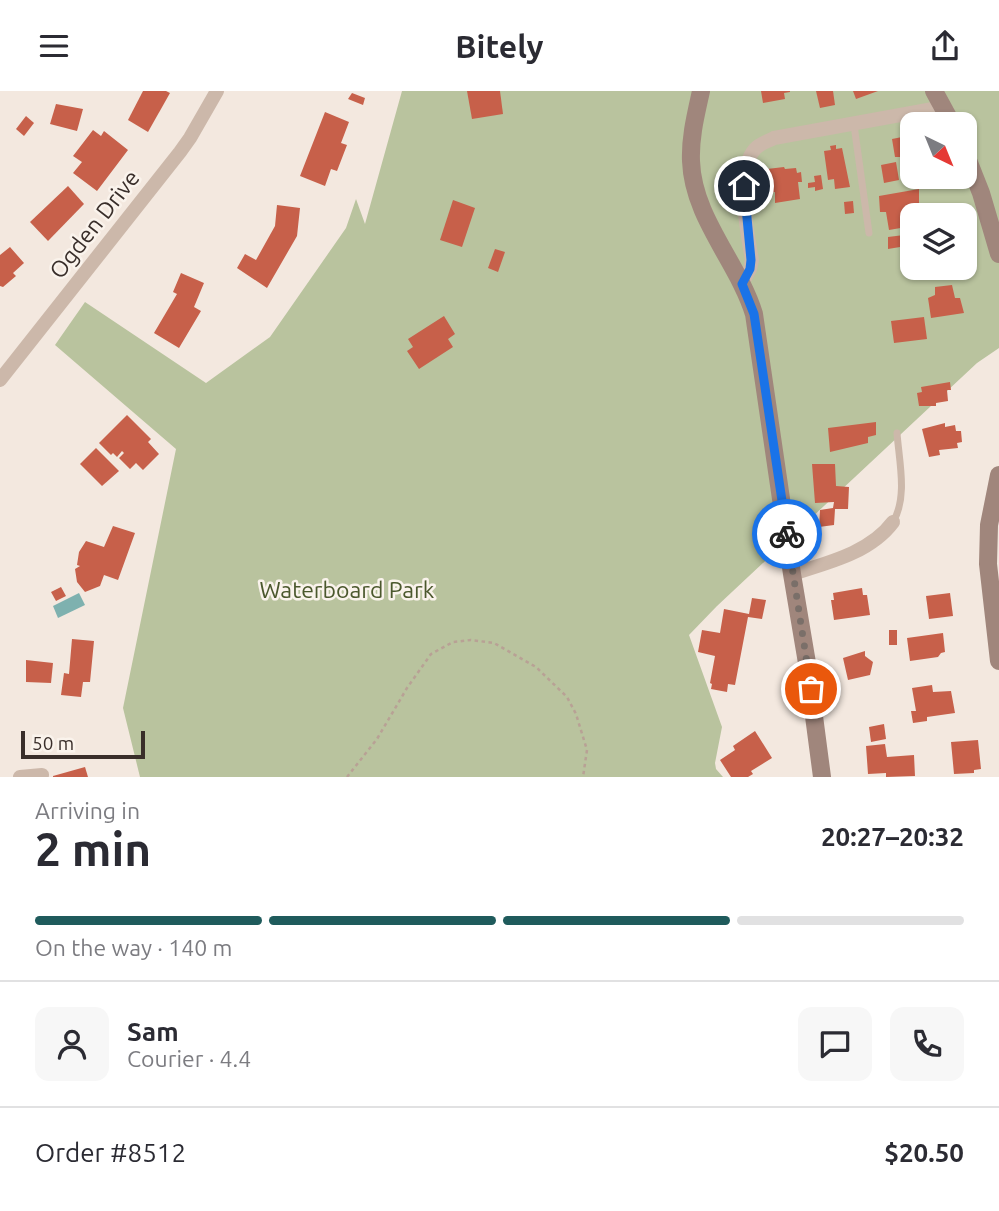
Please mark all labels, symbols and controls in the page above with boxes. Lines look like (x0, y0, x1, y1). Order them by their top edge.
icon: menu (35, 27, 73, 65)
icon: share (926, 27, 964, 65)
text: Bitely (455, 28, 544, 64)
north arrow (900, 112, 976, 189)
map controls (900, 112, 977, 280)
pin (714, 156, 774, 216)
street label: Ogden Drive (44, 165, 144, 283)
icon: home (725, 167, 763, 205)
button: layers (900, 203, 977, 280)
courier (752, 499, 822, 569)
icon: bike (768, 515, 806, 553)
park label: Waterboard Park (260, 577, 435, 602)
pin (781, 659, 841, 719)
icon: bag (792, 670, 830, 708)
scale bar (21, 728, 145, 760)
text: 50 m (32, 732, 74, 754)
text: Arriving in (35, 798, 140, 823)
text: 20:27–20:32 (821, 822, 964, 851)
text: 2 min (35, 823, 151, 875)
text: On the way · 140 m (35, 935, 232, 960)
button: person (35, 1007, 109, 1081)
button: chat (798, 1007, 872, 1081)
button: phone (890, 1007, 964, 1081)
text: Sam (127, 1017, 179, 1046)
text: Courier · 4.4 (127, 1046, 251, 1071)
text: Order #8512 (35, 1138, 186, 1167)
text: $20.50 (884, 1138, 964, 1167)

